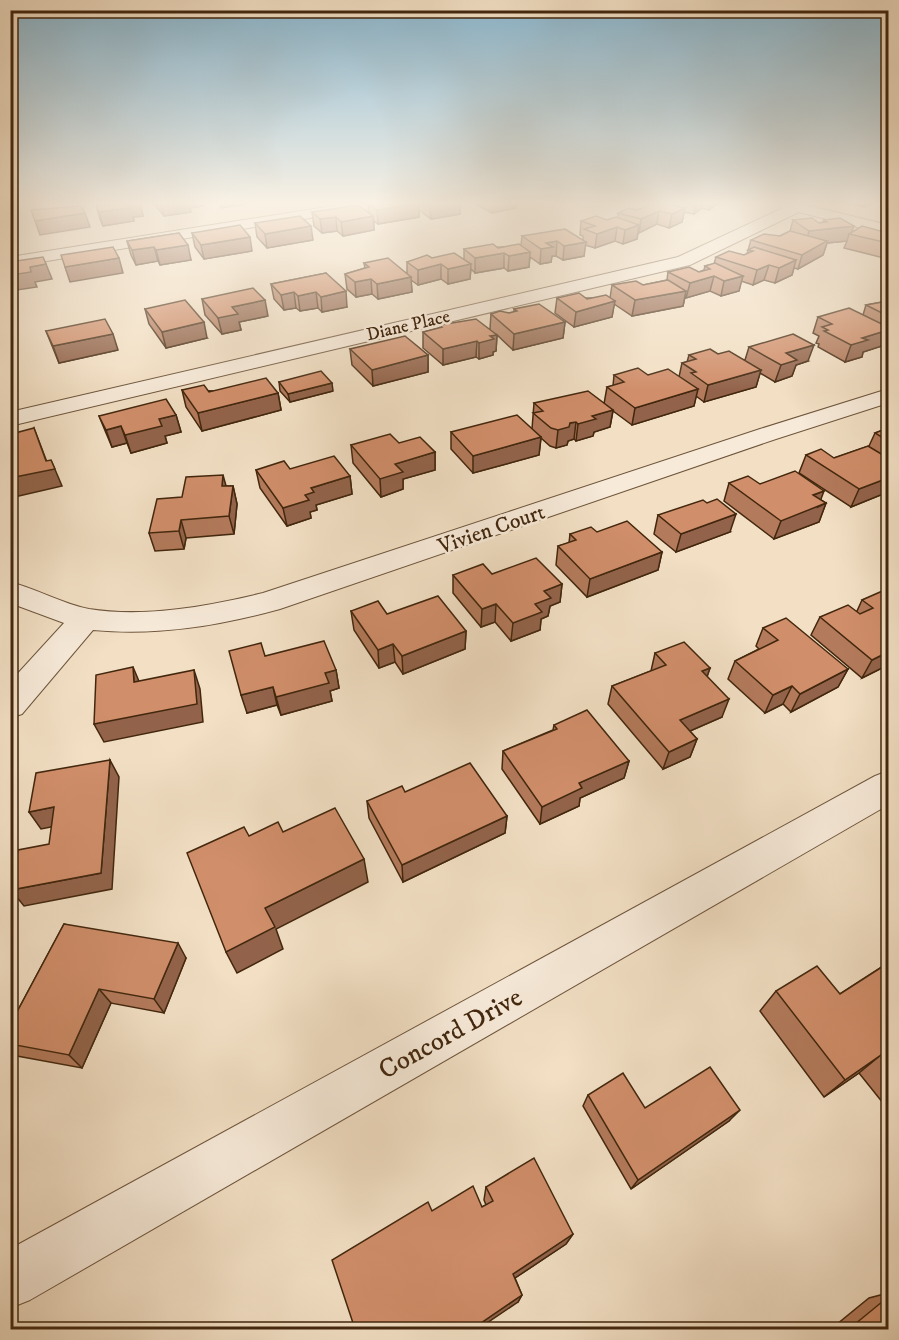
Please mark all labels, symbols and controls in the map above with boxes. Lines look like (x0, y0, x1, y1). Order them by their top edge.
street label: Diane Place (364, 306, 452, 346)
street label: Vivien Court (434, 499, 549, 561)
street label: Concord Drive (373, 980, 528, 1087)

